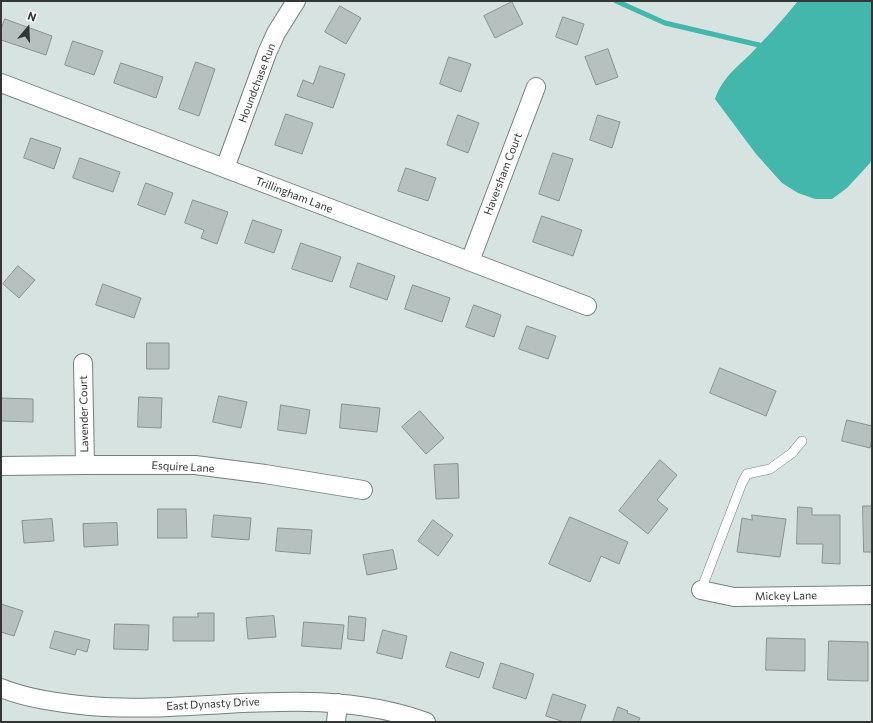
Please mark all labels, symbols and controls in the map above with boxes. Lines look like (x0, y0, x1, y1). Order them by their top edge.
north arrow (8, 8, 48, 48)
text: N (26, 9, 38, 24)
street label: Houndchase Run (236, 42, 278, 124)
street label: Haversham Court (481, 131, 525, 217)
street label: Trillingham Lane (253, 174, 335, 216)
street label: Lavender Court (77, 375, 91, 453)
street label: Esquire Lane (151, 459, 215, 475)
street label: Mickey Lane (755, 589, 817, 603)
street label: East Dynasty Drive (166, 695, 260, 713)

